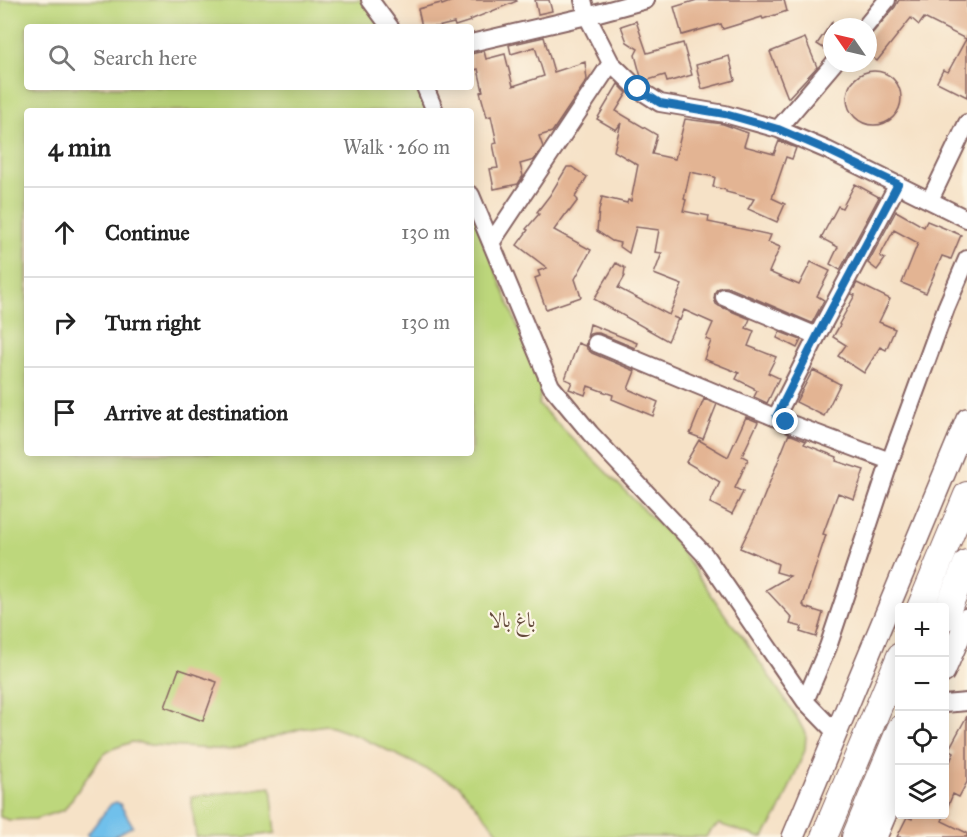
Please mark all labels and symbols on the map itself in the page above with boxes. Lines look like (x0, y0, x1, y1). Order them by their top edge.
north arrow (823, 18, 877, 72)
route start (624, 75, 650, 101)
route end (772, 408, 798, 434)
park label: باغ بالا (489, 607, 535, 638)

